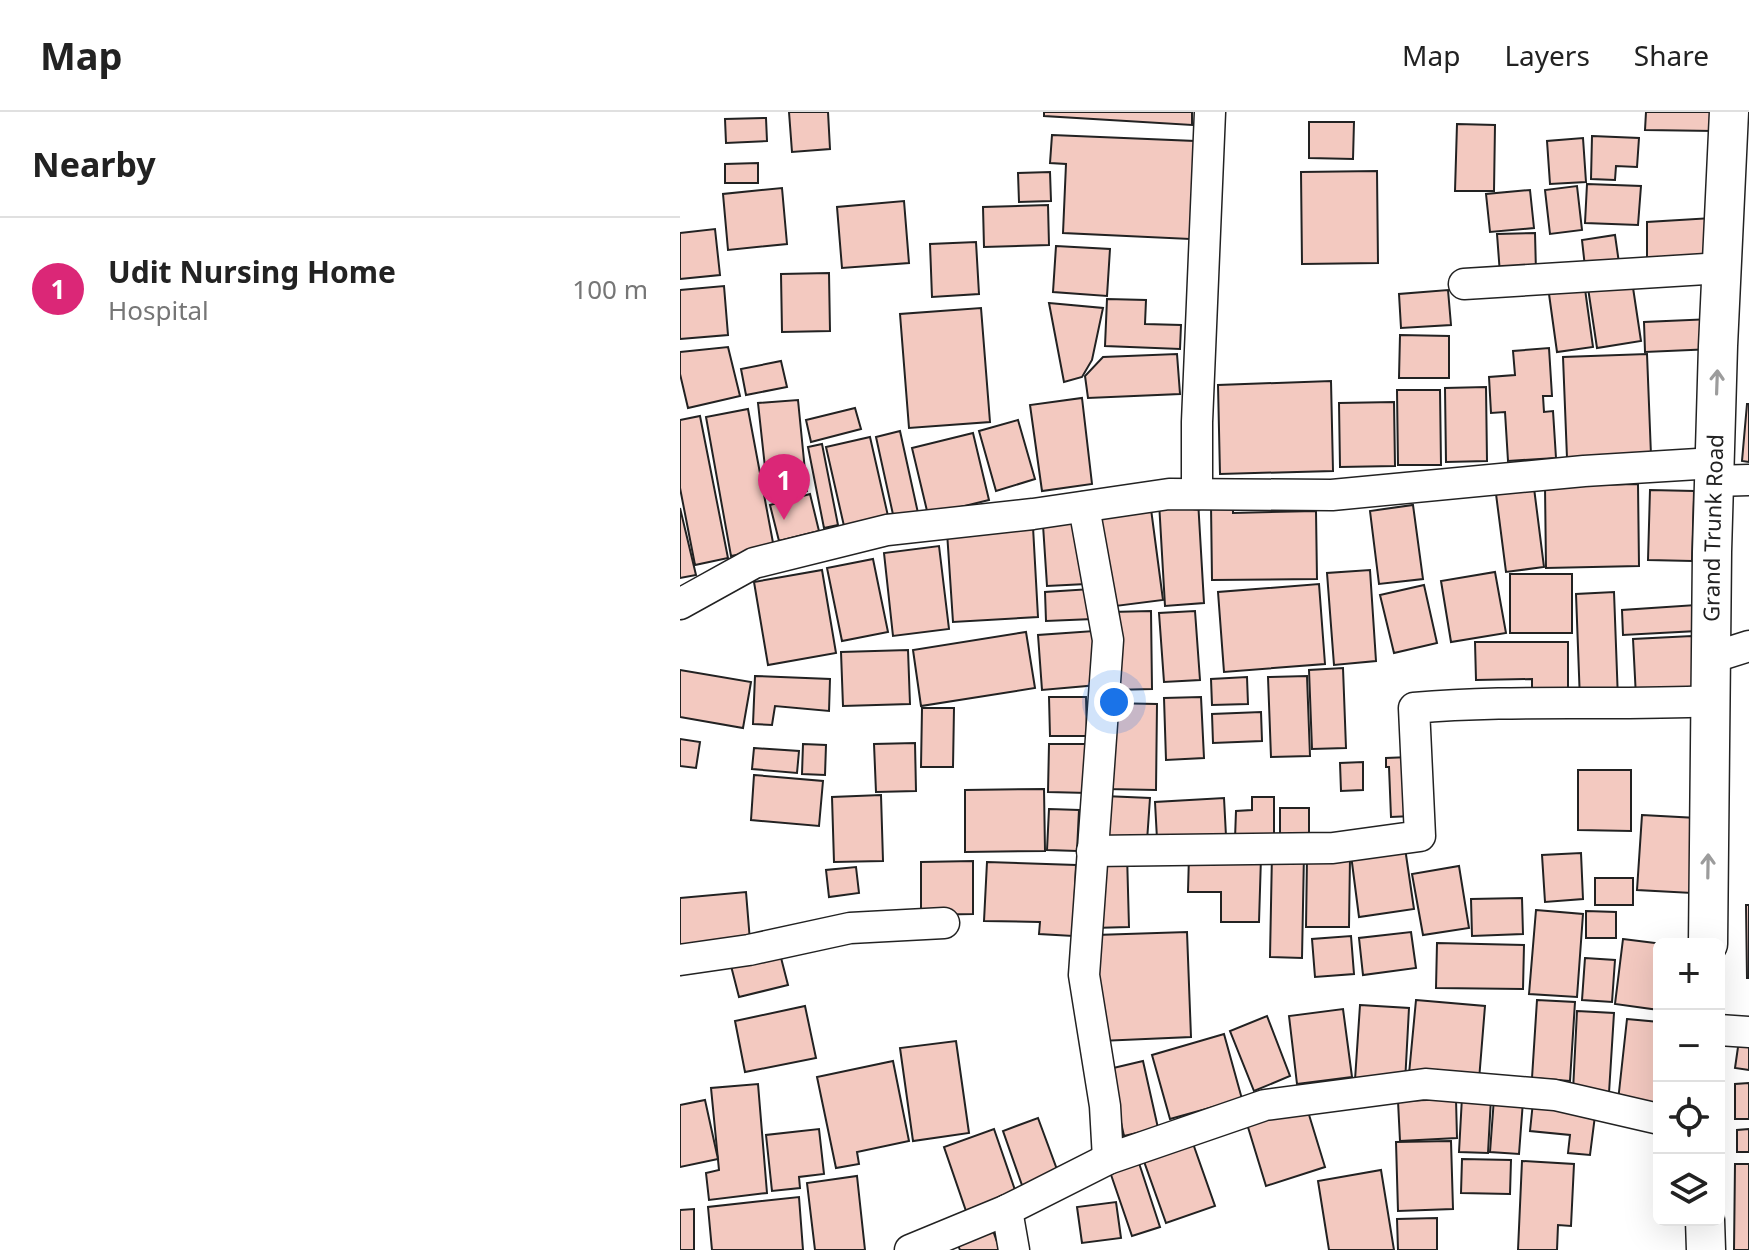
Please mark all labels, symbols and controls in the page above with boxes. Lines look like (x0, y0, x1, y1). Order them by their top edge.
text: Map (40, 29, 123, 81)
text: Map (1402, 36, 1460, 74)
text: Layers (1504, 36, 1590, 74)
text: Share (1634, 36, 1709, 74)
text: Nearby (32, 141, 156, 187)
text: Udit Nursing Home (108, 251, 396, 292)
text: 1 (51, 271, 65, 307)
text: 100 m (572, 271, 648, 307)
text: Hospital (108, 292, 209, 328)
one-way arrow (1709, 369, 1725, 396)
street label: Grand Trunk Road (1695, 434, 1729, 622)
pin: 1 (758, 454, 810, 520)
your location (1094, 682, 1134, 722)
one-way arrow (1701, 853, 1716, 880)
map controls (1653, 938, 1725, 1226)
button: + (1653, 938, 1725, 1010)
button: − (1653, 1010, 1725, 1082)
button: locate (1653, 1082, 1725, 1154)
button: layers (1653, 1154, 1725, 1226)

